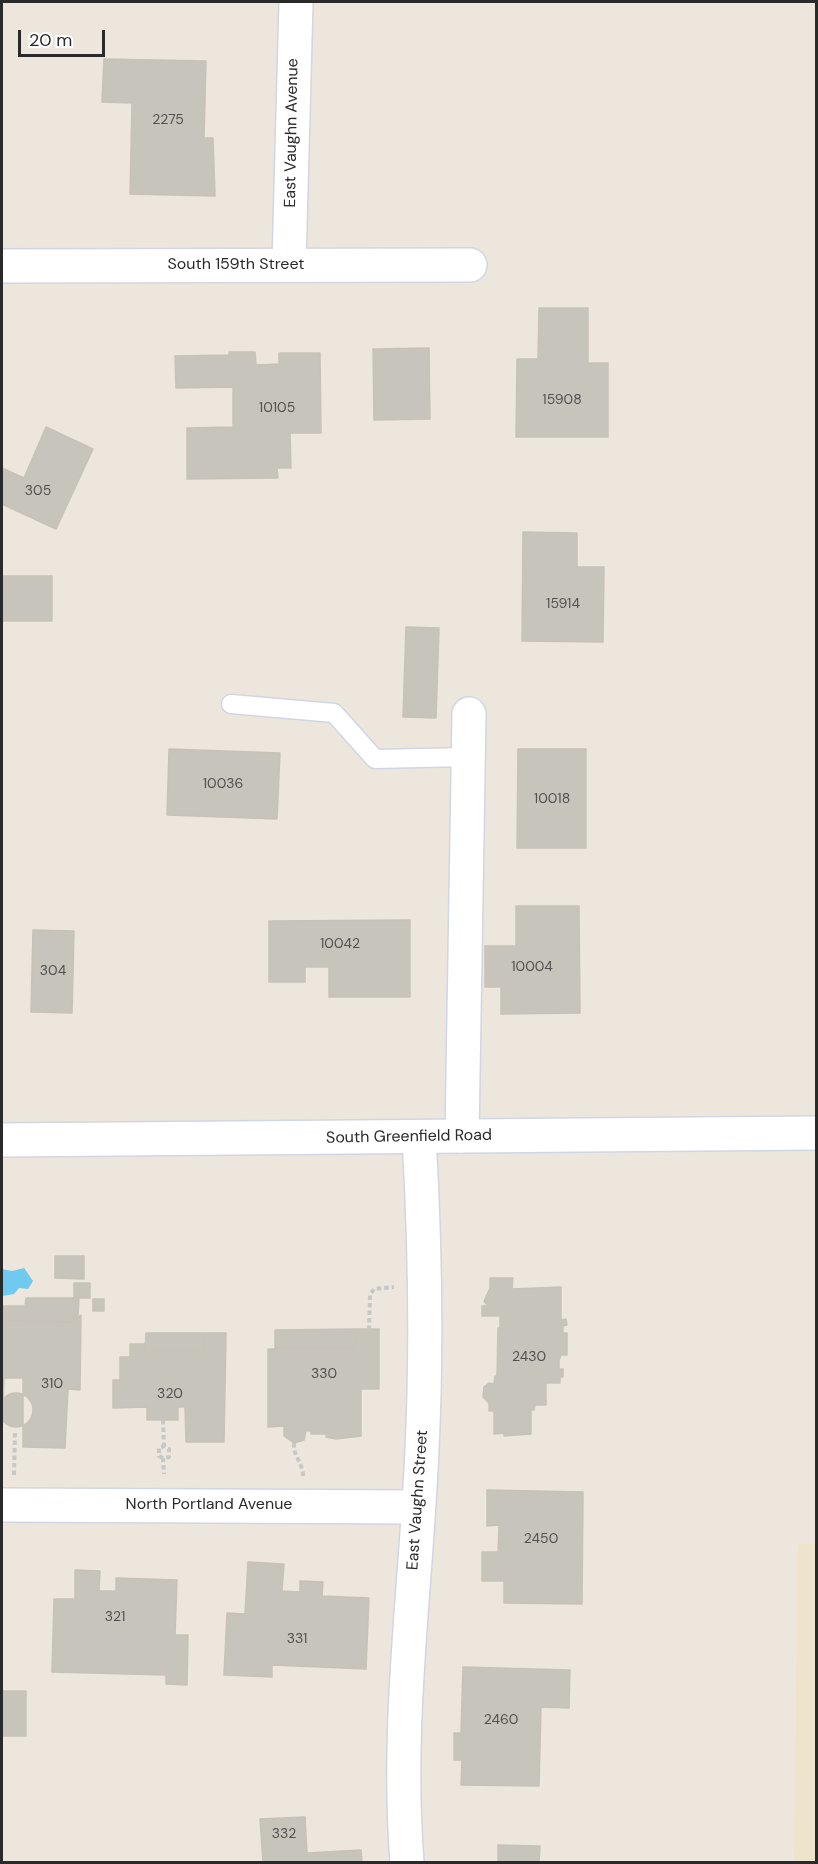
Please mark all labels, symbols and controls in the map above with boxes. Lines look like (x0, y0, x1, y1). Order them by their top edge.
scale bar (21, 18, 108, 56)
text: 20 m (29, 28, 72, 52)
street label: East Vaughn Avenue (281, 58, 303, 208)
house number: 2275 (152, 112, 184, 128)
street label: South 159th Street (167, 255, 305, 275)
house number: 15908 (542, 392, 582, 408)
house number: 10105 (259, 400, 295, 416)
house number: 305 (25, 483, 51, 499)
house number: 15914 (546, 596, 580, 612)
house number: 10036 (203, 776, 243, 792)
house number: 10018 (534, 791, 570, 807)
house number: 10042 (320, 936, 360, 952)
house number: 10004 (511, 959, 553, 975)
house number: 304 (40, 963, 66, 979)
street label: South Greenfield Road (326, 1126, 492, 1148)
house number: 2430 (512, 1349, 546, 1365)
house number: 330 (311, 1366, 337, 1382)
house number: 310 (41, 1376, 63, 1392)
house number: 320 (157, 1386, 183, 1402)
street label: East Vaughn Street (404, 1429, 432, 1571)
street label: North Portland Avenue (126, 1495, 292, 1515)
house number: 2450 (524, 1531, 558, 1547)
house number: 321 (105, 1609, 125, 1625)
house number: 331 (287, 1631, 307, 1647)
house number: 2460 (484, 1712, 518, 1728)
house number: 332 (272, 1826, 296, 1842)

